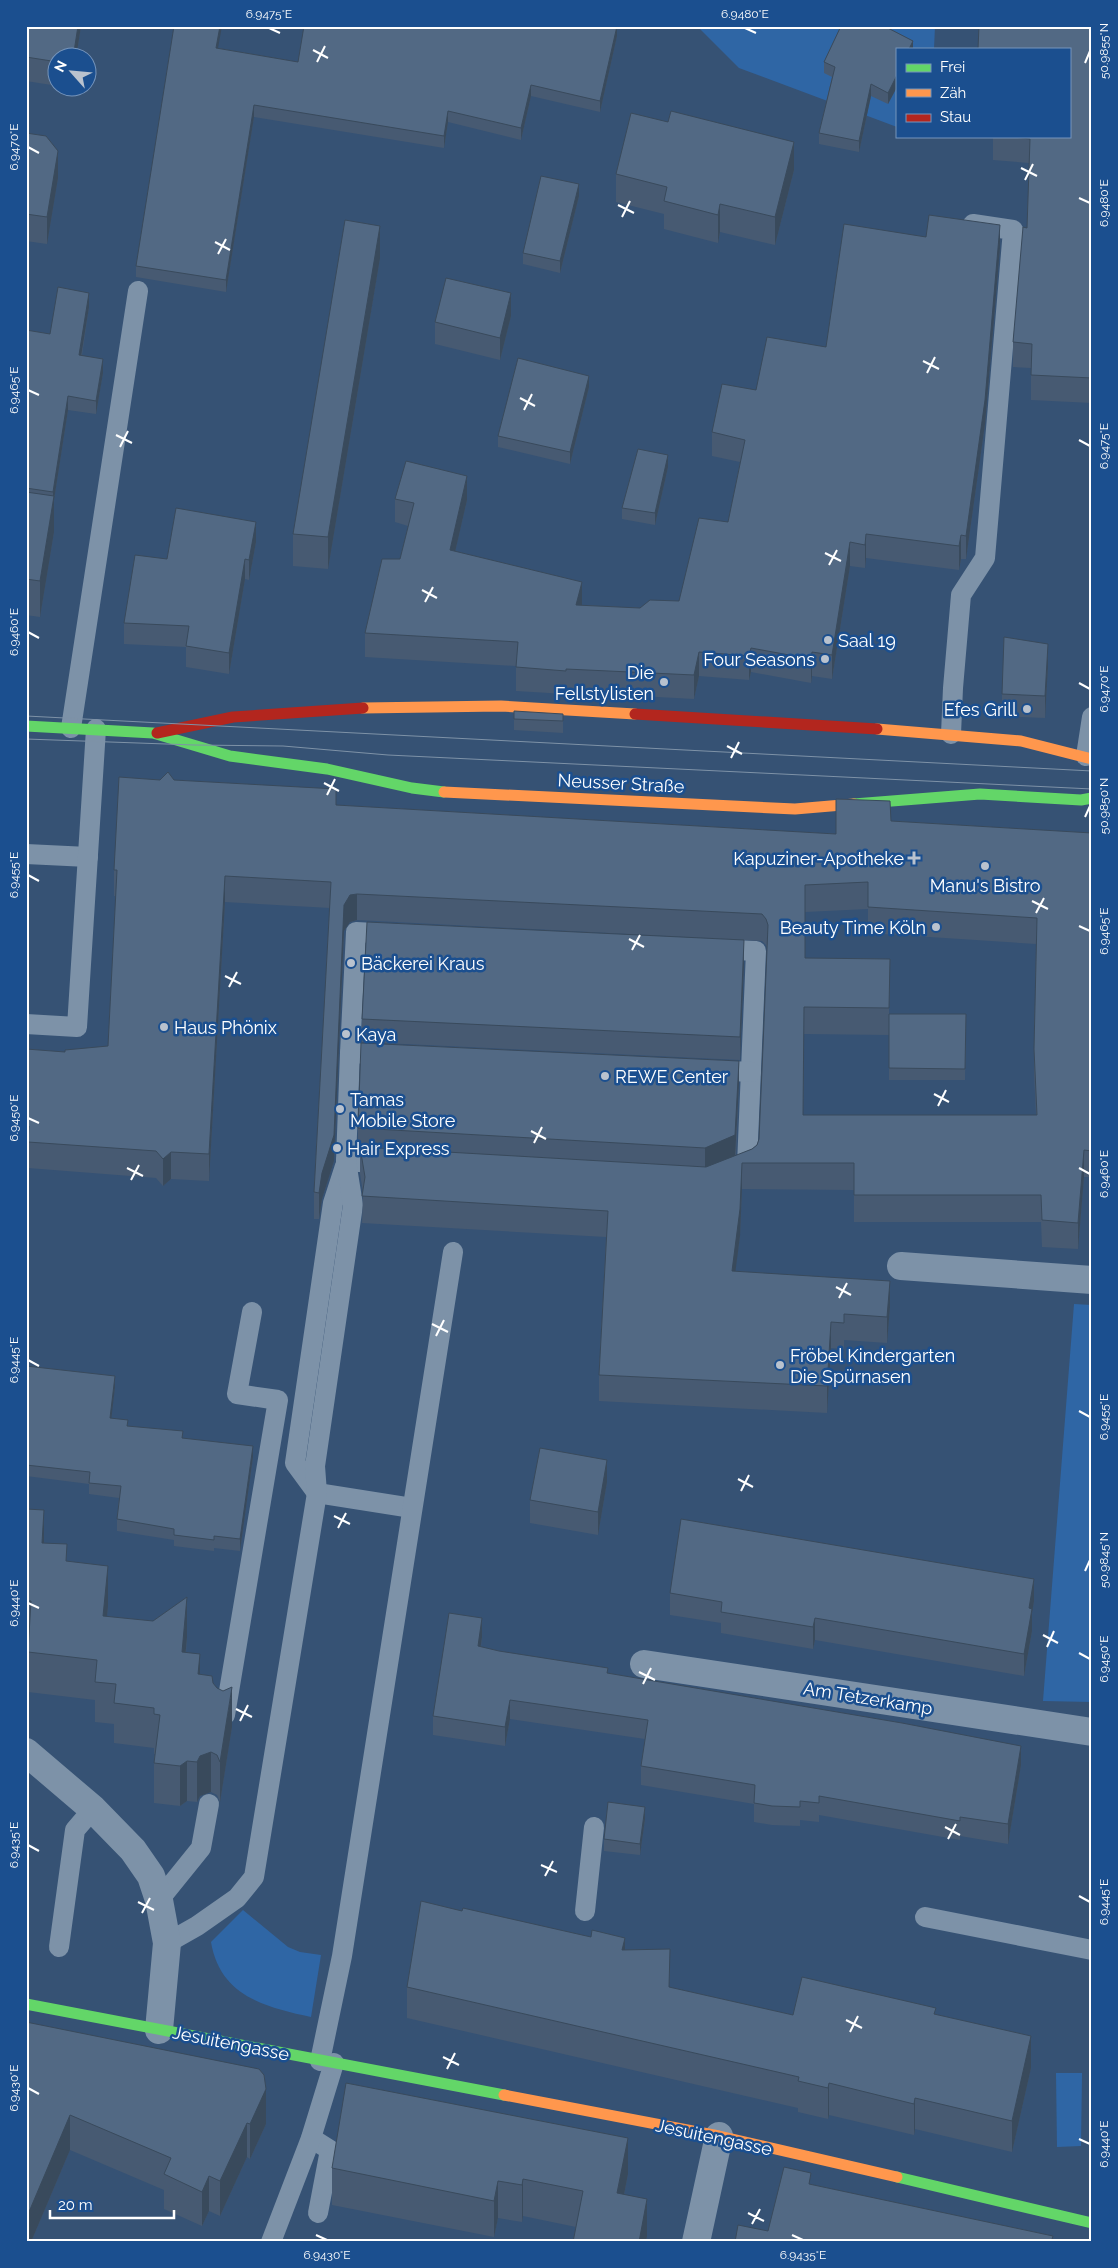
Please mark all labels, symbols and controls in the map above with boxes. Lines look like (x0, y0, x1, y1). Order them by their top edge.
text: 6.9475°E (246, 7, 292, 21)
text: 6.9480°E (721, 7, 769, 21)
text: 50.9855°N (1097, 23, 1111, 79)
north arrow (48, 48, 98, 98)
legend (896, 48, 1070, 138)
text: N (51, 58, 70, 74)
text: Frei (940, 58, 965, 76)
text: Zäh (940, 84, 966, 102)
text: Stau (940, 108, 971, 126)
text: 6.9470°E (7, 123, 21, 171)
text: 6.9480°E (1097, 179, 1111, 227)
text: 6.9465°E (7, 366, 21, 414)
text: 6.9475°E (1097, 423, 1111, 469)
text: 6.9460°E (7, 608, 21, 656)
place label: Saal 19 (838, 630, 896, 651)
marker: Saal 19 (822, 634, 834, 646)
place label: Four Seasons (703, 649, 815, 670)
marker: Four Seasons (819, 653, 831, 665)
place label: Die Fellstylisten (555, 662, 654, 704)
text: 6.9470°E (1097, 665, 1111, 713)
marker: Die Fellstylisten (658, 676, 670, 688)
place label: Efes Grill (944, 699, 1017, 720)
marker: Efes Grill (1021, 703, 1033, 715)
street label: Neusser Straße (557, 769, 685, 797)
text: 50.9850°N (1097, 778, 1111, 834)
place label: Kapuziner-Apotheke (733, 848, 904, 869)
text: 6.9455°E (7, 852, 21, 898)
marker: Kapuziner-Apotheke (908, 852, 920, 864)
marker: Manu's Bistro (979, 860, 991, 872)
place label: Manu's Bistro (930, 875, 1041, 896)
text: 6.9465°E (1097, 907, 1111, 955)
place label: Beauty Time Köln (780, 917, 926, 938)
marker: Beauty Time Köln (930, 921, 942, 933)
place label: Bäckerei Kraus (361, 953, 485, 974)
marker: Bäckerei Kraus (345, 957, 357, 969)
place label: Haus Phönix (174, 1017, 277, 1038)
marker: Haus Phönix (158, 1021, 170, 1033)
place label: Kaya (356, 1024, 396, 1045)
marker: Kaya (340, 1028, 352, 1040)
place label: REWE Center (615, 1066, 729, 1087)
marker: REWE Center (599, 1070, 611, 1082)
place label: Tamas Mobile Store (350, 1089, 456, 1131)
text: 6.9450°E (7, 1094, 21, 1142)
marker: Tamas Mobile Store (334, 1103, 346, 1115)
place label: Hair Express (347, 1138, 450, 1159)
marker: Hair Express (331, 1142, 343, 1154)
text: 6.9460°E (1097, 1150, 1111, 1198)
text: 6.9445°E (7, 1337, 21, 1383)
place label: Fröbel Kindergarten Die Spürnasen (790, 1345, 955, 1387)
marker: Fröbel Kindergarten Die Spürnasen (774, 1359, 786, 1371)
text: 6.9455°E (1097, 1394, 1111, 1440)
text: 50.9845°N (1097, 1532, 1111, 1588)
text: 6.9440°E (7, 1579, 21, 1627)
text: 6.9450°E (1097, 1635, 1111, 1683)
street label: Am Tetzerkamp (802, 1677, 934, 1719)
text: 6.9435°E (7, 1822, 21, 1868)
text: 6.9445°E (1097, 1879, 1111, 1925)
street label: Jesuitengasse (171, 2021, 291, 2065)
text: 6.9430°E (7, 2064, 21, 2112)
street label: Jesuitengasse (654, 2114, 774, 2160)
text: 6.9440°E (1097, 2120, 1111, 2168)
scale bar (50, 2188, 174, 2220)
text: 20 m (58, 2196, 93, 2214)
text: 6.9430°E (303, 2248, 351, 2262)
text: 6.9435°E (780, 2248, 826, 2262)

